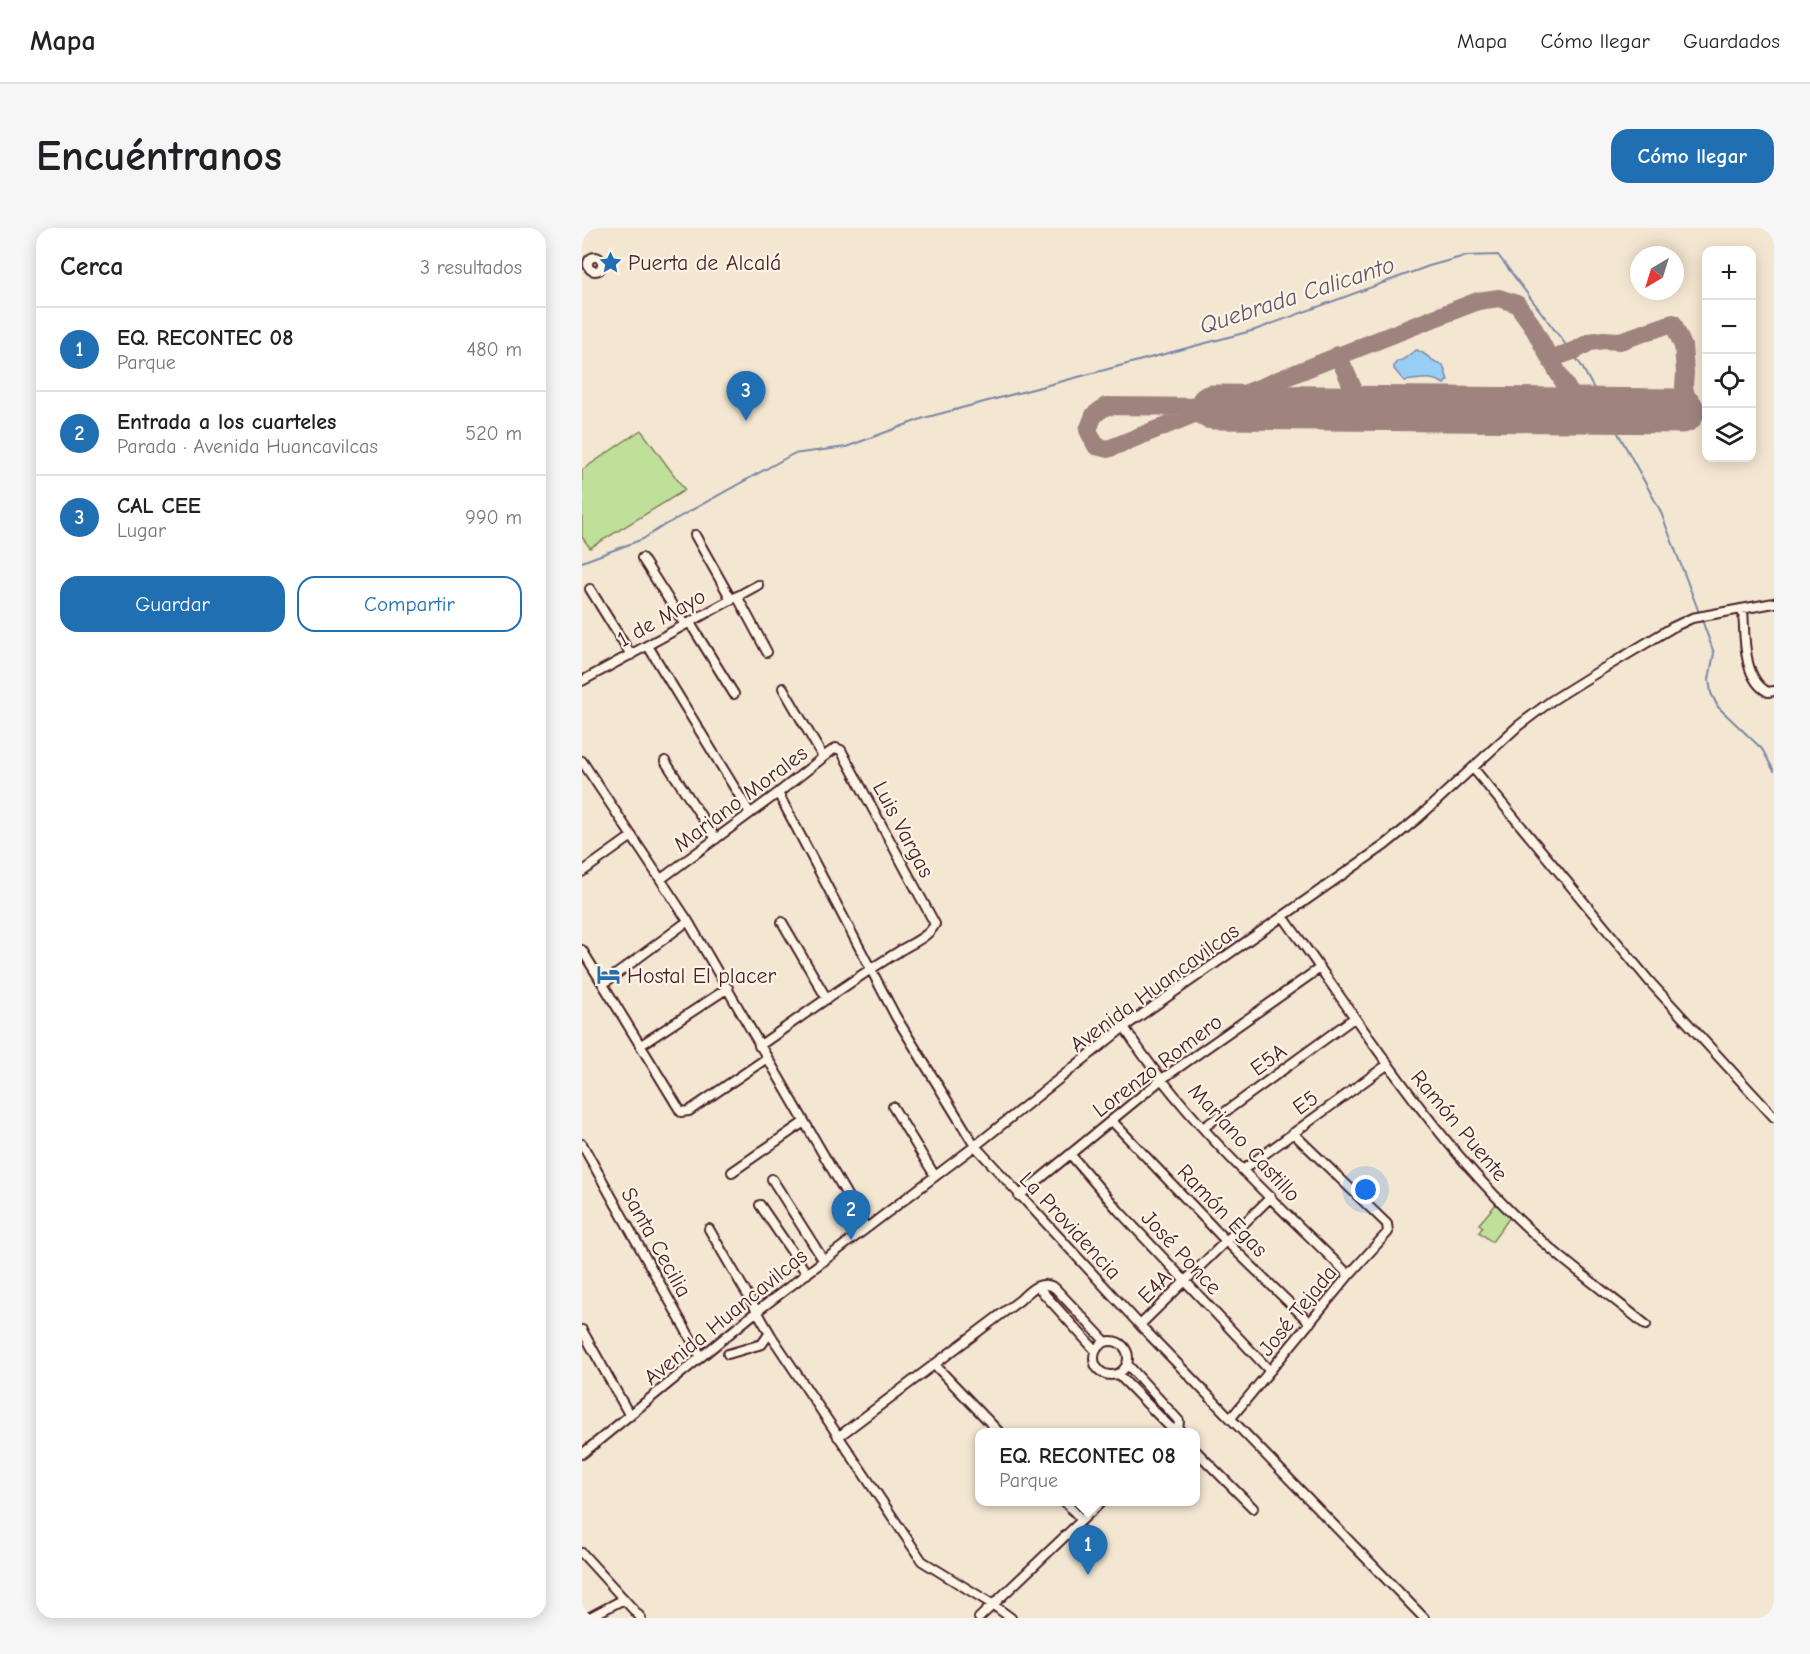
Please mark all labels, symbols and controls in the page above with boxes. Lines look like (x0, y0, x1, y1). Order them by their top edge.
text: Mapa (30, 25, 96, 57)
text: Mapa (1457, 29, 1507, 53)
text: Cómo llegar (1540, 29, 1650, 53)
text: Guardados (1683, 29, 1780, 53)
button: Cómo llegar (1611, 129, 1774, 183)
text: Encuéntranos (36, 132, 282, 181)
north arrow (1630, 246, 1684, 300)
map controls (1702, 246, 1756, 462)
button: + (1702, 246, 1756, 300)
place icon: Puerta de Alcalá (597, 249, 623, 275)
place label: Puerta de Alcalá (628, 250, 781, 276)
water label: Quebrada Calicanto (1196, 250, 1398, 340)
text: Cerca (60, 252, 124, 282)
text: 3 resultados (420, 256, 522, 279)
button: − (1702, 300, 1756, 354)
text: EQ. RECONTEC 08 (117, 325, 293, 351)
text: 1 (76, 338, 83, 361)
text: 480 m (467, 338, 522, 361)
text: Parque (117, 351, 176, 374)
button: locate (1702, 354, 1756, 408)
pin: 3 (726, 372, 766, 421)
button: layers (1702, 408, 1756, 462)
text: Entrada a los cuarteles (117, 409, 336, 435)
text: 2 (75, 422, 84, 445)
text: 520 m (465, 422, 522, 445)
text: Parada · Avenida Huancavilcas (117, 435, 378, 458)
text: CAL CEE (117, 493, 201, 519)
text: 3 (75, 506, 84, 529)
text: 990 m (465, 506, 522, 529)
text: Lugar (117, 519, 166, 542)
button: Guardar (60, 576, 285, 632)
button: Compartir (297, 576, 522, 632)
street label: 1 de Mayo (613, 583, 710, 653)
street label: Mariano Morales (669, 740, 813, 858)
street label: Luis Vargas (867, 777, 939, 882)
street label: Avenida Huancavilcas (1065, 918, 1244, 1058)
hotel icon: Hostal El placer (596, 962, 622, 988)
place label: Hostal El placer (627, 963, 777, 989)
street label: Lorenzo Romero (1088, 1009, 1228, 1123)
street label: E5A (1246, 1038, 1292, 1081)
street label: Ramón Puente (1405, 1065, 1513, 1186)
street label: Mariano Castillo (1183, 1078, 1306, 1207)
street label: E5 (1288, 1085, 1323, 1121)
street label: Ramón Egas (1172, 1159, 1273, 1263)
street label: La Providencia (1014, 1167, 1127, 1285)
your location (1351, 1175, 1380, 1204)
street label: Santa Cecilia (615, 1183, 697, 1302)
pin: 2 (832, 1190, 870, 1240)
street label: José Ponce (1136, 1205, 1227, 1300)
street label: Avenida Huancavilcas (639, 1243, 813, 1391)
street label: José Tejada (1253, 1260, 1342, 1361)
street label: E4A (1133, 1264, 1177, 1309)
popup (975, 1428, 1200, 1506)
text: EQ. RECONTEC 08 (999, 1443, 1176, 1469)
text: Parque (999, 1469, 1058, 1492)
pin: 1 (1068, 1526, 1108, 1575)

